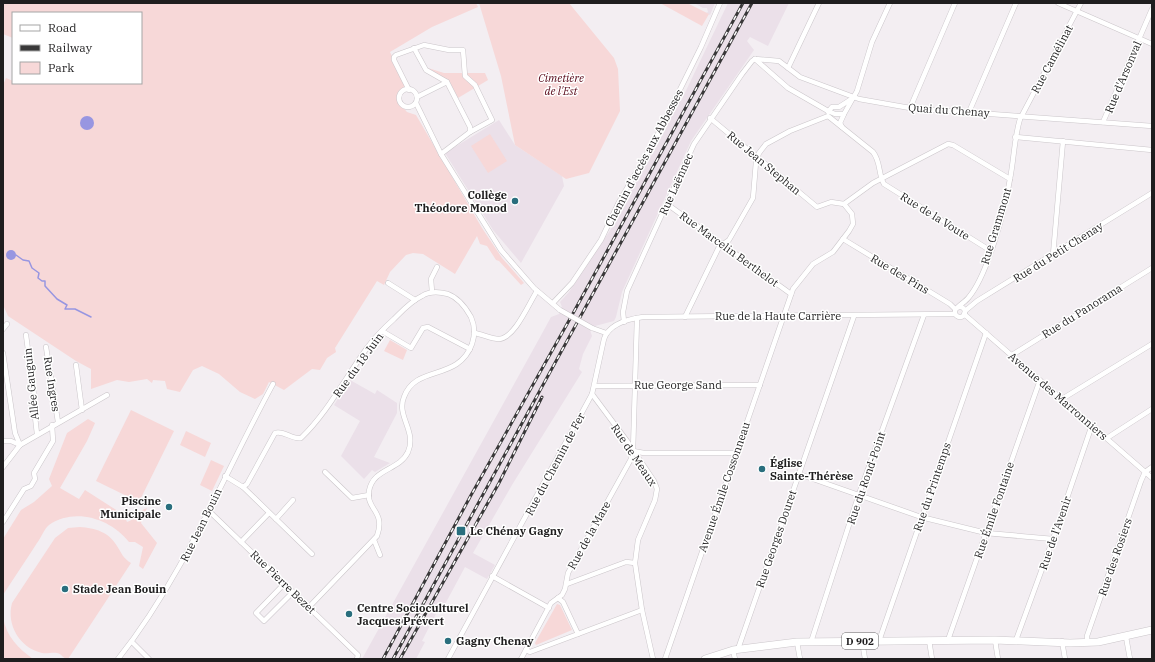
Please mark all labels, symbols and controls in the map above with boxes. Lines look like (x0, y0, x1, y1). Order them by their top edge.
legend (12, 12, 142, 84)
text: Road (48, 20, 77, 35)
street label: Rue Camélinat (1028, 22, 1076, 96)
street label: Rue d'Arsonval (1102, 39, 1144, 115)
text: Railway (48, 40, 93, 55)
text: Park (48, 60, 74, 75)
park label: Cimetière de l'Est (538, 71, 584, 98)
street label: Chemin d'accès aux Abbesses (602, 87, 686, 229)
street label: Quai du Chenay (908, 100, 990, 120)
street label: Rue Jean Stephan (724, 128, 804, 198)
street label: Rue Laënnec (656, 150, 696, 217)
street label: Rue Grammont (978, 186, 1014, 266)
place label: Collège Théodore Monod (415, 188, 507, 215)
street label: Rue de la Voute (898, 189, 972, 243)
marker: Collège Théodore Monod (510, 196, 520, 206)
street label: Rue Marcelin Berthelot (677, 208, 781, 290)
street label: Rue du Petit Chenay (1010, 219, 1106, 285)
street label: Rue des Pins (868, 251, 932, 297)
street label: Rue du Panorama (1039, 281, 1125, 341)
street label: Rue de la Haute Carrière (715, 309, 841, 323)
street label: Rue du 18 Juin (330, 330, 386, 400)
street label: Allée Gauguin (20, 347, 42, 421)
street label: Avenue des Marronniers (1006, 349, 1110, 443)
street label: Rue Ingres (41, 355, 63, 413)
street label: Rue George Sand (634, 378, 722, 392)
street label: Rue du Chemin de Fer (522, 410, 588, 518)
street label: Avenue Émile Cossonneau (695, 420, 753, 554)
street label: Rue de Meaux (608, 421, 660, 489)
street label: Rue du Rond-Point (844, 430, 889, 526)
street label: Rue du Printemps (910, 441, 954, 533)
place label: Église Sainte-Thérèse (770, 455, 853, 483)
street label: Rue Émile Fontaine (971, 460, 1017, 560)
marker: Église Sainte-Thérèse (757, 464, 767, 474)
street label: Rue Jean Bouin (177, 486, 225, 564)
street label: Rue Georges Douret (753, 488, 799, 590)
place label: Piscine Municipale (100, 494, 161, 521)
street label: Rue de l'Avenir (1036, 494, 1074, 572)
street label: Rue de la Mare (564, 498, 614, 572)
marker: Piscine Municipale (164, 502, 174, 512)
street label: Rue des Rosiers (1095, 516, 1135, 598)
place label: Le Chénay Gagny (470, 524, 564, 538)
marker: Le Chénay Gagny (455, 525, 467, 537)
street label: Rue Pierre Bezet (247, 547, 319, 617)
place label: Stade Jean Bouin (73, 582, 166, 596)
marker: Stade Jean Bouin (60, 584, 70, 594)
place label: Centre Socioculturel Jacques Prévert (357, 601, 469, 628)
marker: Centre Socioculturel Jacques Prévert (344, 609, 354, 619)
road number: D 902 (842, 633, 878, 649)
place label: Gagny Chenay (456, 634, 534, 648)
marker: Gagny Chenay (443, 636, 453, 646)

